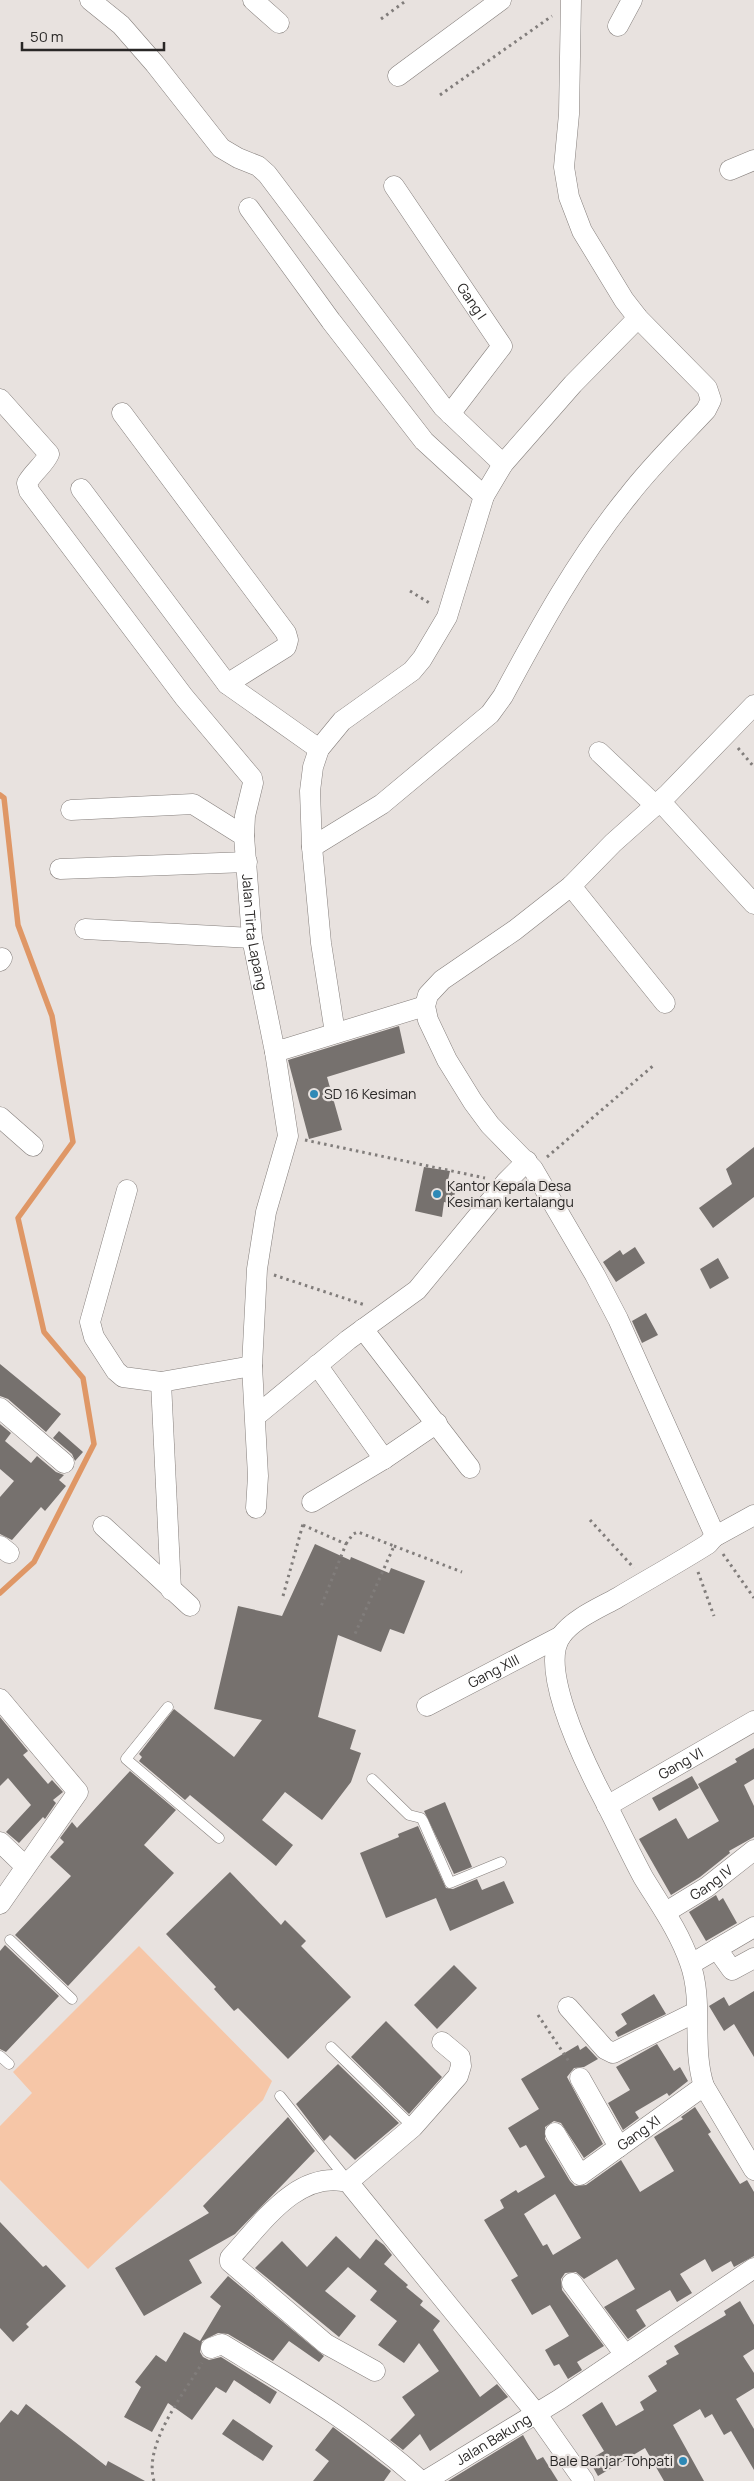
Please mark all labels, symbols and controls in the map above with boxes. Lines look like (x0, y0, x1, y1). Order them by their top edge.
scale bar (22, 20, 165, 52)
text: 50 m (30, 26, 64, 47)
street label: Gang I (453, 279, 491, 323)
street label: Jalan Tirta Lapang (238, 873, 272, 992)
place label: SD 16 Kesiman (324, 1084, 416, 1103)
marker: SD 16 Kesiman (308, 1088, 320, 1100)
place label: Kantor Kepala Desa Kesiman kertalangu (447, 1176, 574, 1211)
marker: Kantor Kepala Desa Kesiman kertalangu (431, 1188, 443, 1200)
street label: Gang XIII (464, 1650, 522, 1692)
street label: Gang VI (654, 1743, 706, 1783)
street label: Gang IV (686, 1860, 737, 1904)
street label: Gang XI (613, 2111, 664, 2155)
street label: Jalan Bakung (452, 2409, 534, 2469)
place label: Bale Banjar Tohpati (550, 2451, 673, 2470)
marker: Bale Banjar Tohpati (677, 2455, 689, 2467)

